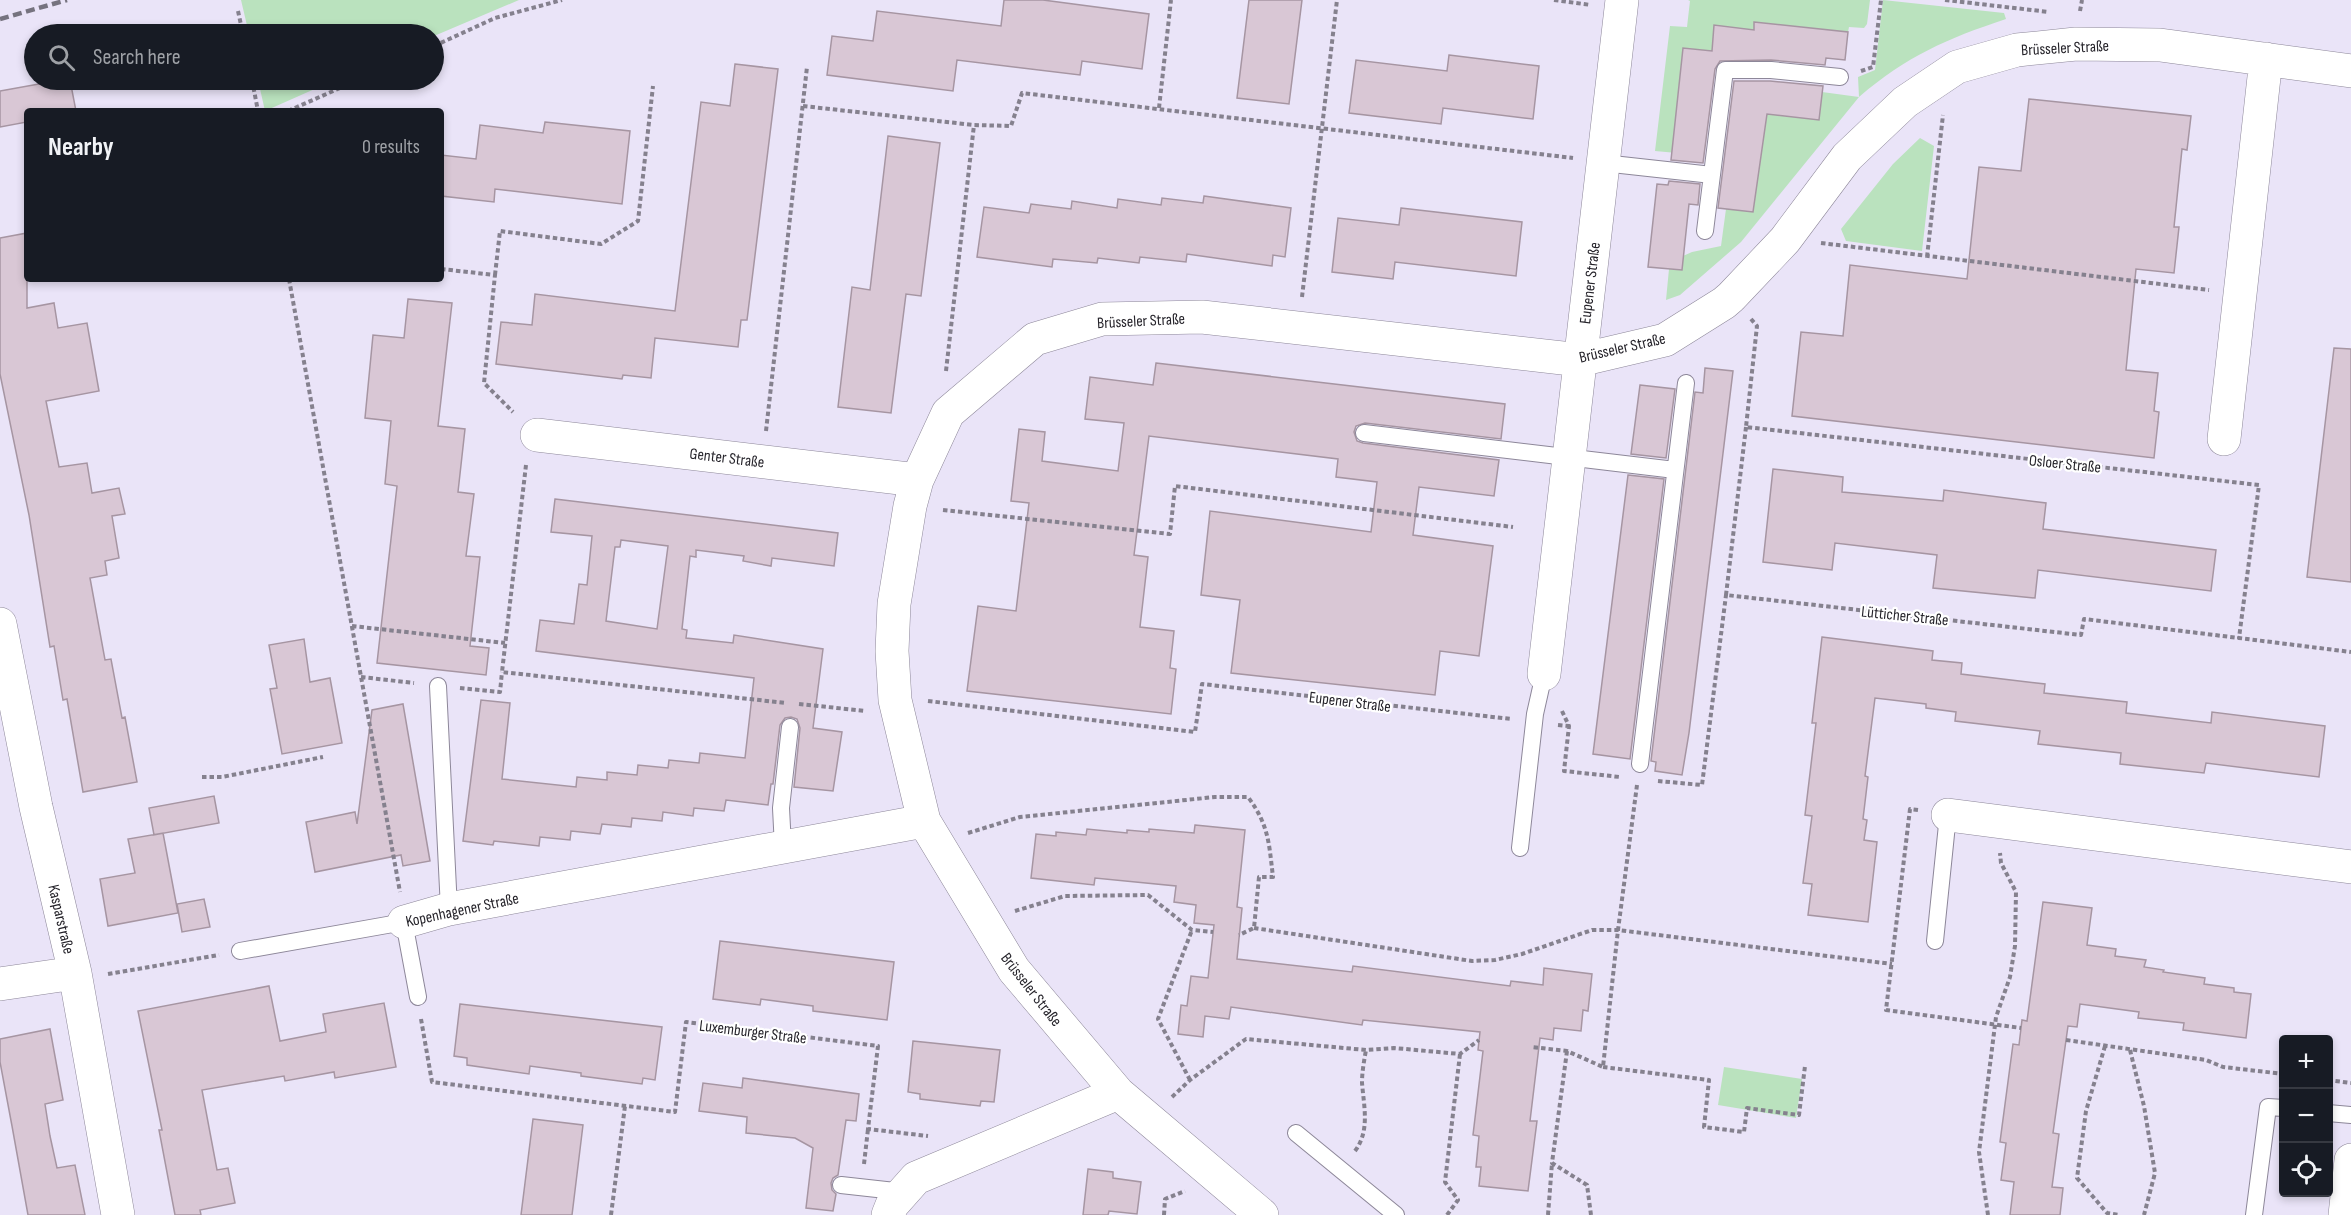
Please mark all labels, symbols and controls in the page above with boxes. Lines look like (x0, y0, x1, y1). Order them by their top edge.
search box (24, 24, 444, 90)
street label: Brüsseler Straße (2021, 37, 2110, 60)
icon: search (45, 41, 78, 74)
text: Search here (93, 44, 180, 71)
text: Nearby (48, 132, 114, 163)
text: 0 results (362, 135, 420, 159)
street label: Eupener Straße (1576, 241, 1605, 325)
street label: Brüsseler Straße (1097, 310, 1186, 333)
street label: Brüsseler Straße (1577, 329, 1667, 368)
street label: Genter Straße (688, 444, 765, 472)
street label: Osloer Straße (2028, 451, 2102, 478)
street label: Lütticher Straße (1860, 602, 1949, 631)
street label: Eupener Straße (1308, 688, 1392, 717)
street label: Kasparstraße (43, 883, 78, 956)
street label: Kopenhagener Straße (404, 889, 521, 932)
street label: Brüsseler Straße (996, 949, 1065, 1030)
street label: Luxemburger Straße (698, 1016, 807, 1048)
map controls (2279, 1035, 2333, 1197)
button: + (2279, 1035, 2333, 1089)
button: − (2279, 1089, 2333, 1143)
button: locate (2279, 1143, 2333, 1197)

